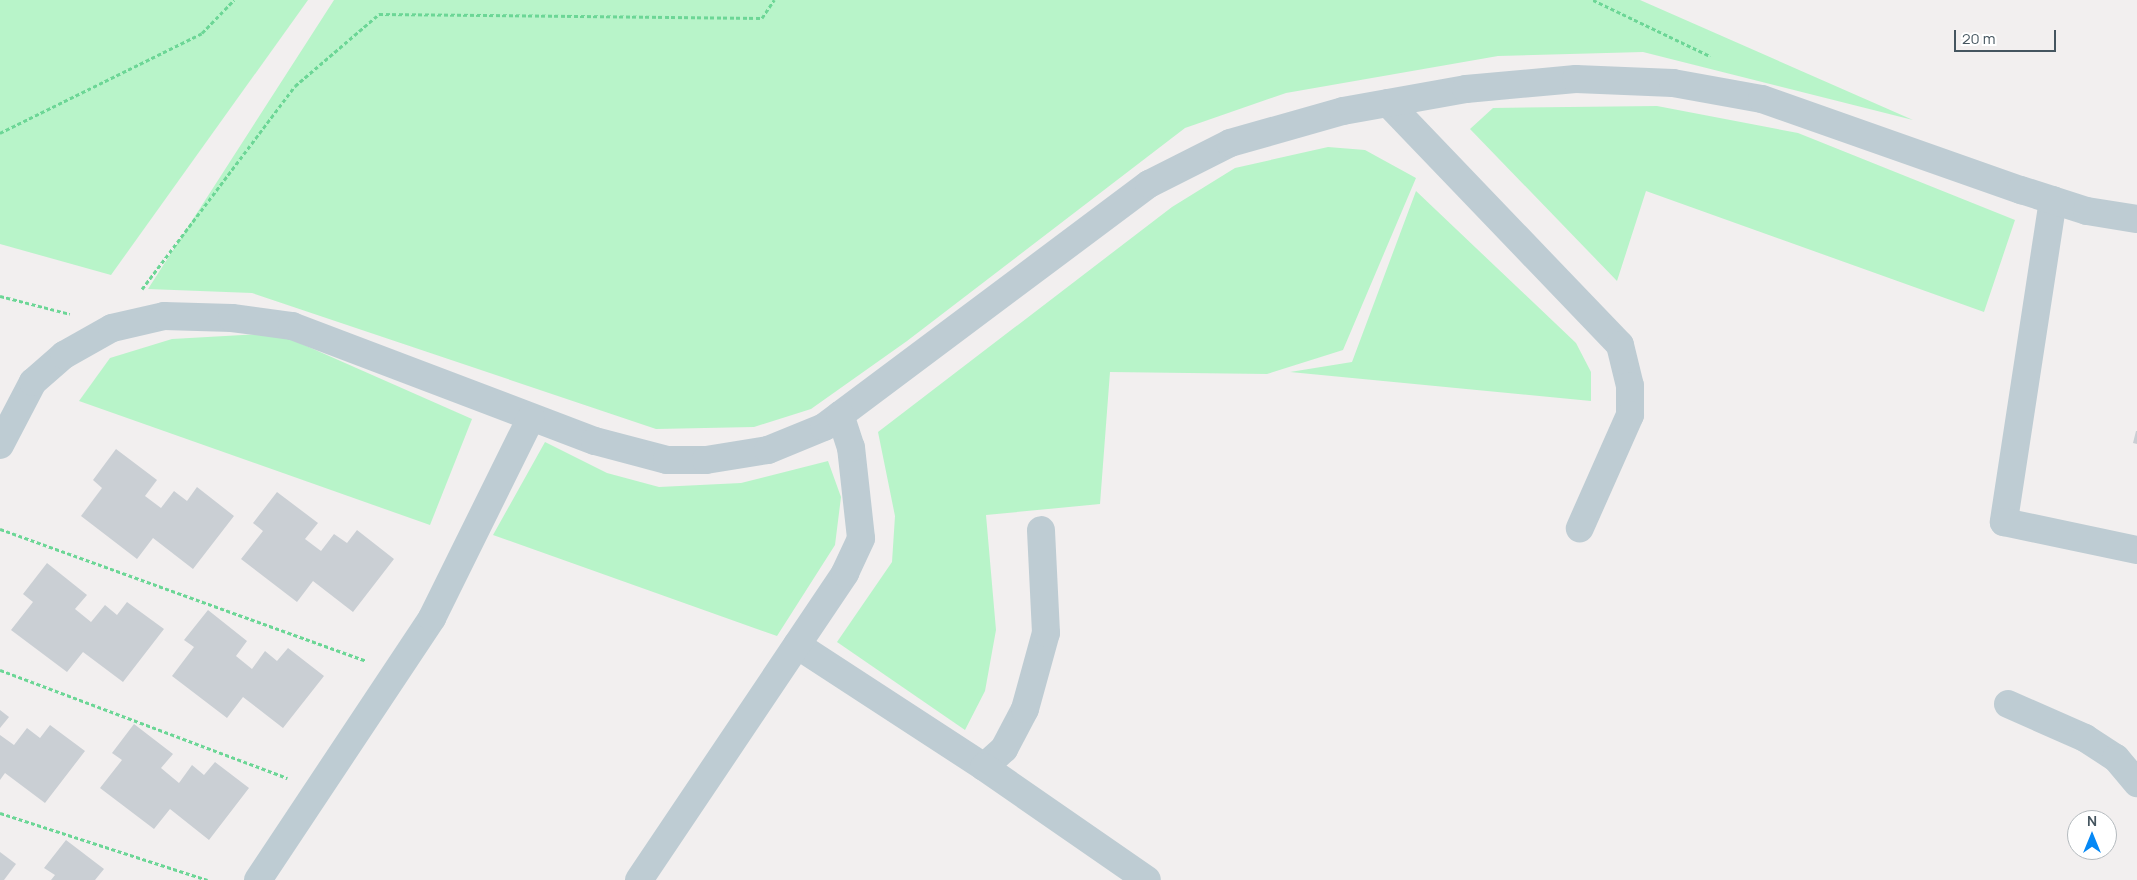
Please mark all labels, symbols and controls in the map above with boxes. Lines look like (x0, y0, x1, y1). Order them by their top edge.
scale bar (1957, 20, 2060, 52)
text: 20 m (1962, 28, 1995, 49)
north arrow (2067, 810, 2117, 860)
text: N (2087, 811, 2097, 830)

